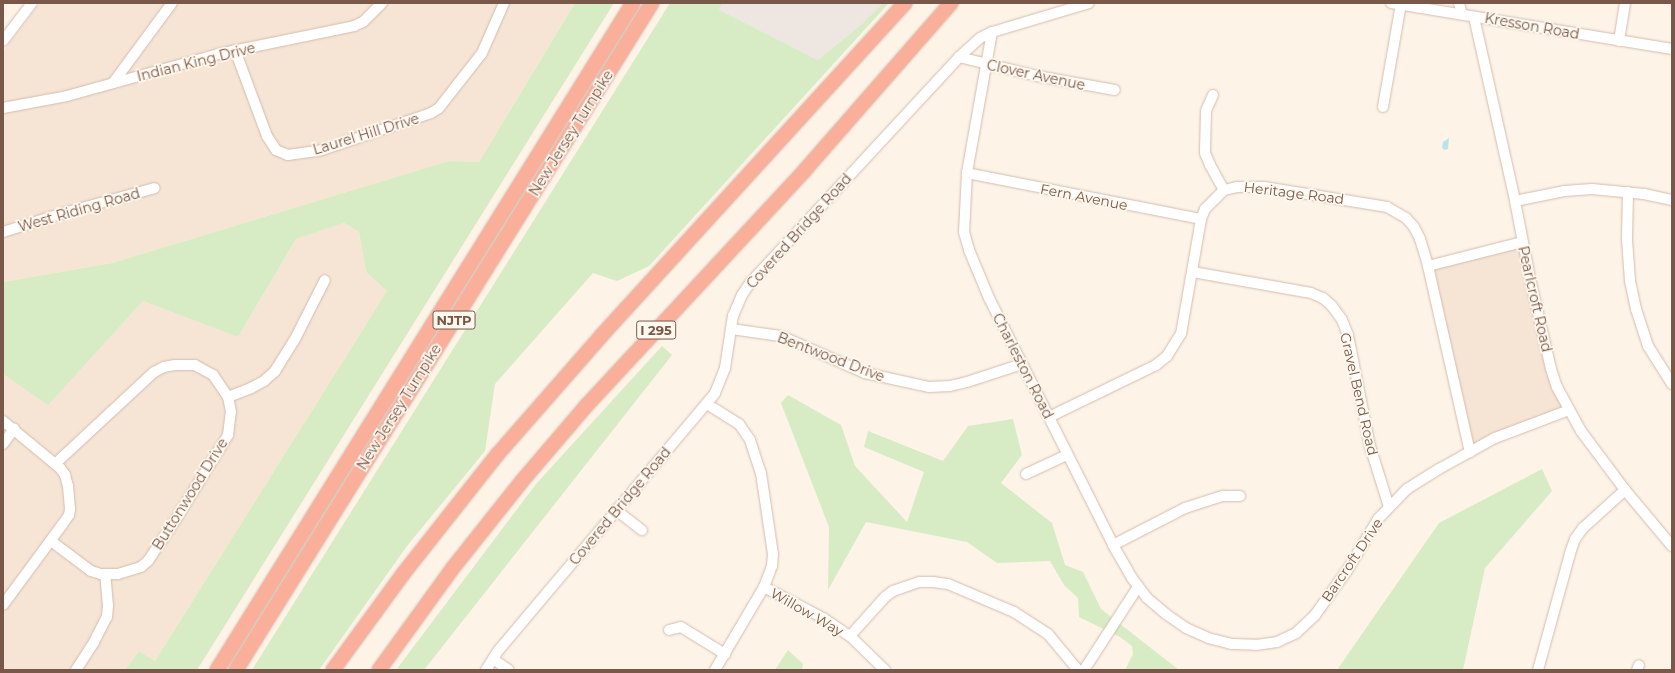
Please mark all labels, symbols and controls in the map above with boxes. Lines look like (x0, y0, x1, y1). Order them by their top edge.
street label: Kresson Road (1483, 9, 1581, 43)
street label: Indian King Drive (135, 39, 257, 85)
street label: Clover Avenue (985, 56, 1087, 94)
street label: New Jersey Turnpike (525, 67, 617, 199)
street label: Laurel Hill Drive (311, 110, 421, 158)
street label: Covered Bridge Road (743, 170, 855, 292)
street label: Heritage Road (1243, 179, 1345, 207)
street label: Fern Avenue (1039, 180, 1129, 214)
street label: West Riding Road (16, 185, 142, 235)
street label: Pearlcroft Road (1515, 244, 1555, 354)
road number: NJTP (432, 309, 476, 331)
street label: Charleston Road (989, 310, 1057, 422)
road number: I 295 (636, 319, 676, 341)
street label: Bentwood Drive (775, 329, 887, 385)
street label: Gravel Bend Road (1337, 331, 1381, 457)
street label: New Jersey Turnpike (353, 341, 445, 473)
street label: Buttonwood Drive (149, 435, 231, 553)
street label: Covered Bridge Road (566, 444, 674, 568)
street label: Barcroft Drive (1318, 515, 1386, 605)
street label: Willow Way (768, 584, 846, 640)

